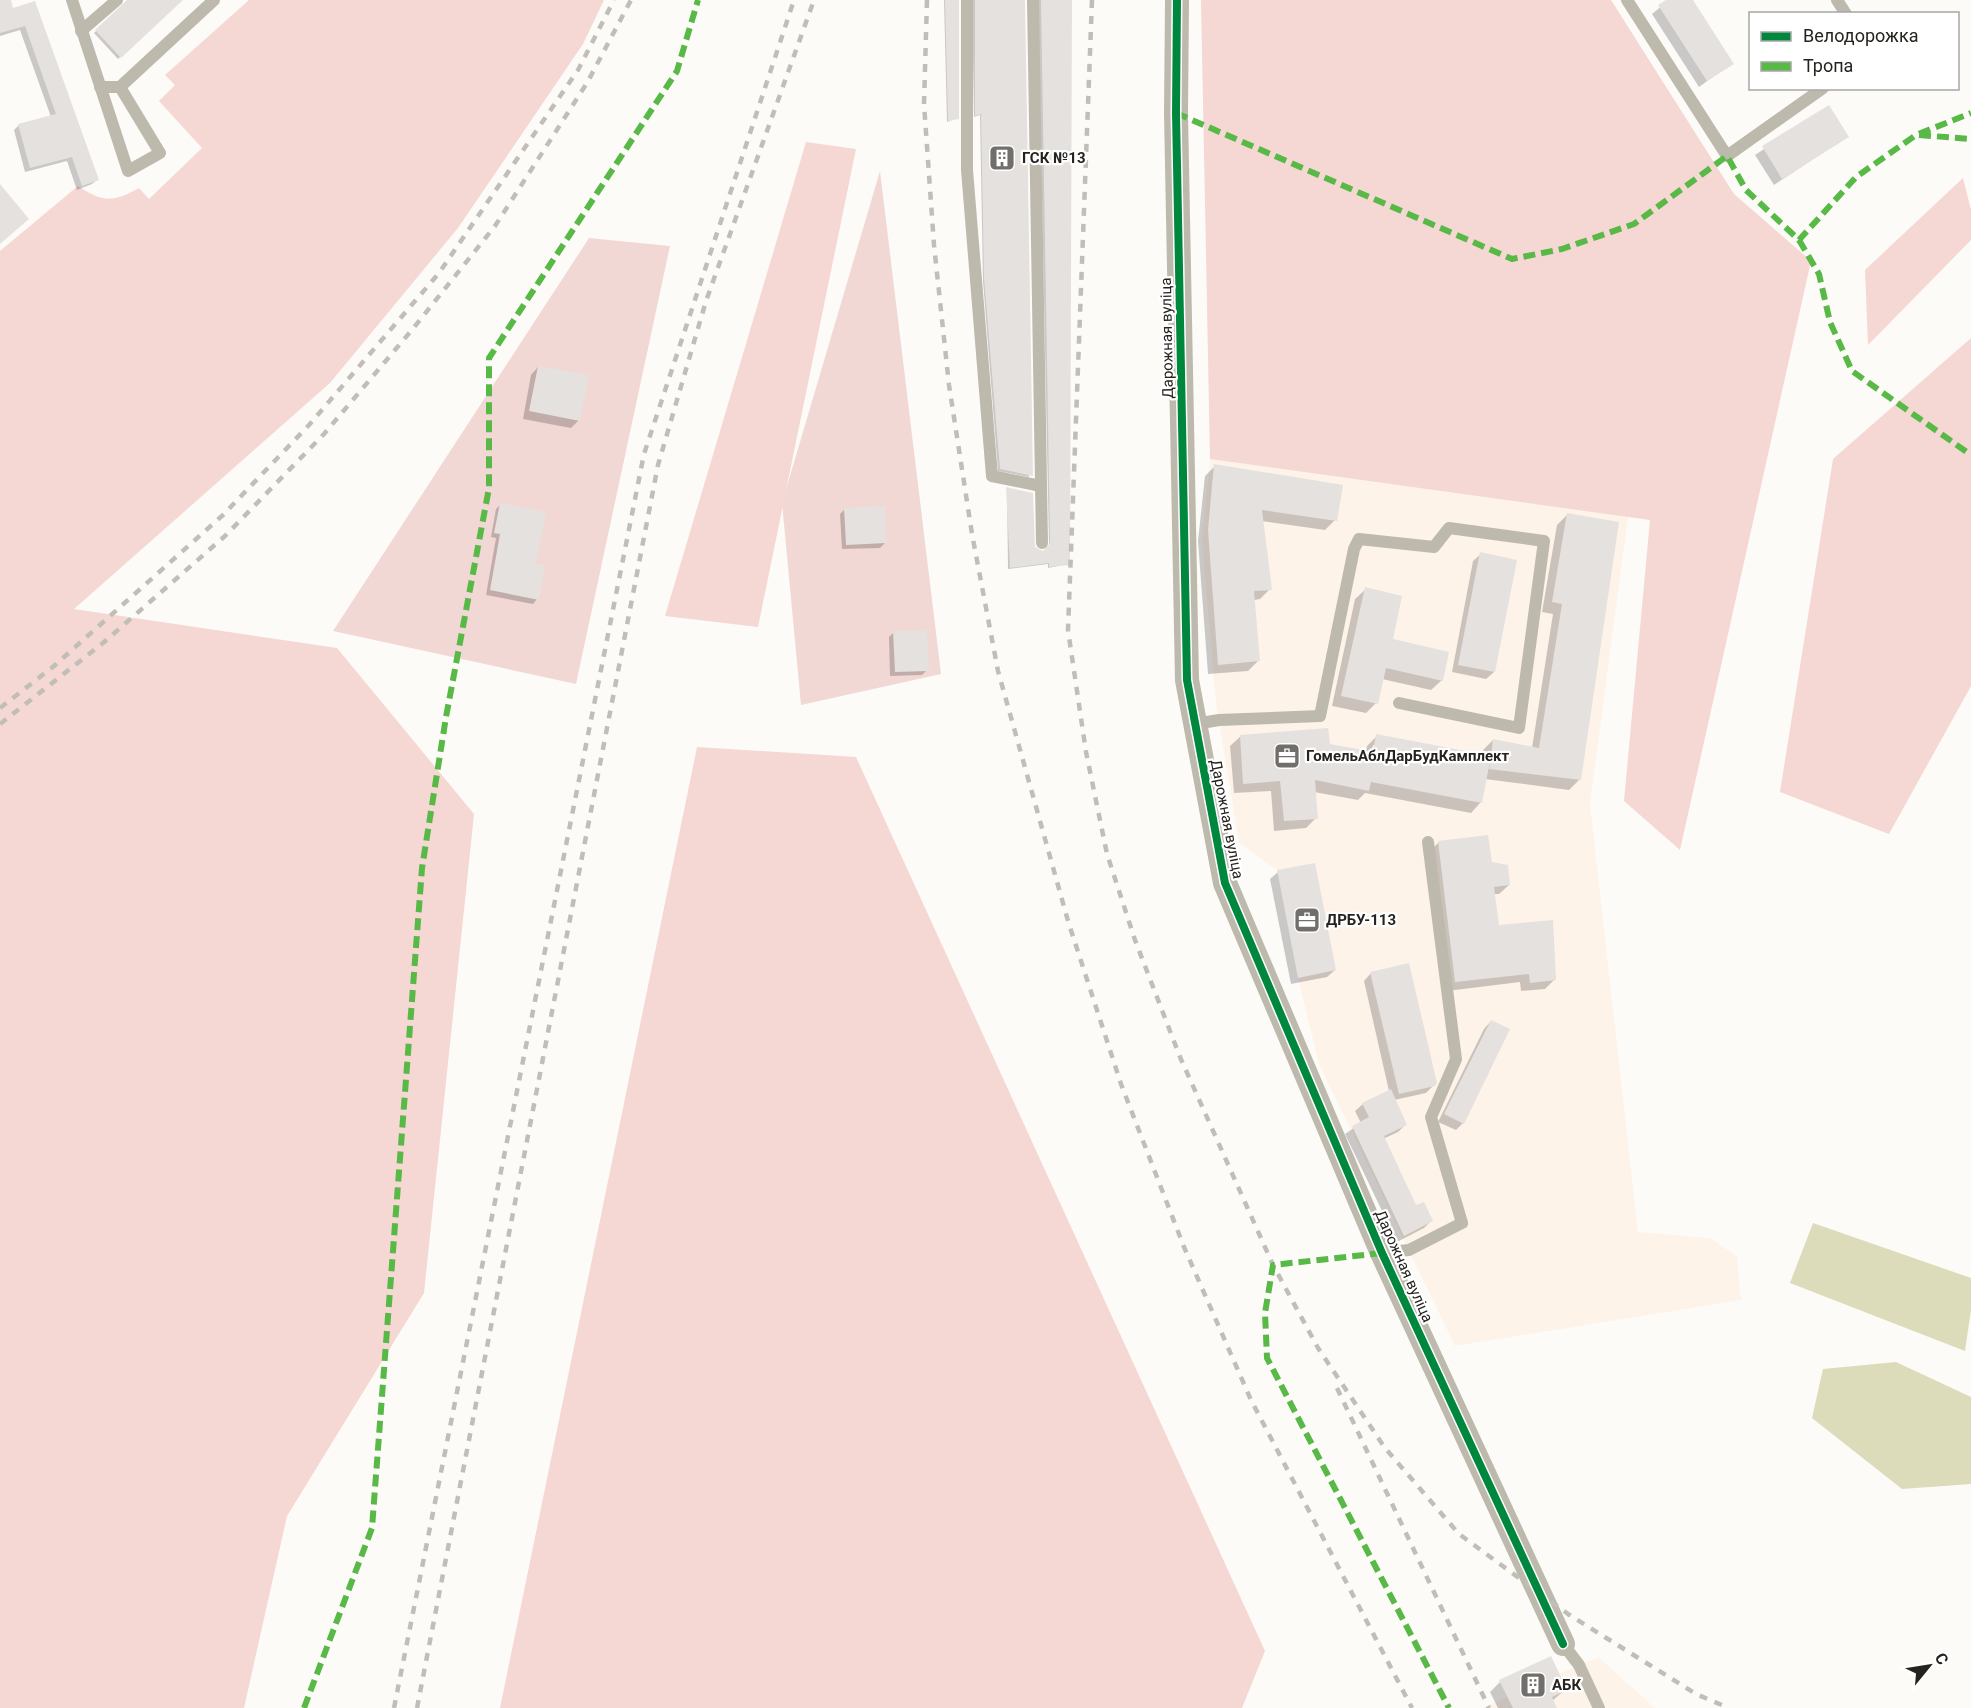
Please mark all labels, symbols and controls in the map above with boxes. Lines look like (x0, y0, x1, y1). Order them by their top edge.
legend (1749, 12, 1959, 90)
text: Велодорожка (1803, 25, 1918, 46)
text: Тропа (1803, 55, 1853, 76)
building icon: ГСК №13 (987, 143, 1017, 173)
place label: ГСК №13 (1022, 149, 1086, 167)
street label: Дарожная вуліца (1157, 277, 1177, 399)
office icon: ГомельАблДарБудКамплект (1272, 741, 1302, 771)
place label: ГомельАблДарБудКамплект (1306, 747, 1509, 765)
street label: Дарожная вуліца (1207, 758, 1247, 880)
office icon: ДРБУ-113 (1292, 905, 1322, 935)
place label: ДРБУ-113 (1326, 911, 1396, 929)
street label: Дарожная вуліца (1371, 1207, 1437, 1325)
north arrow (1899, 1636, 1959, 1696)
text: С (1931, 1649, 1952, 1668)
building icon: АБК (1518, 1670, 1548, 1700)
place label: АБК (1552, 1676, 1581, 1694)

